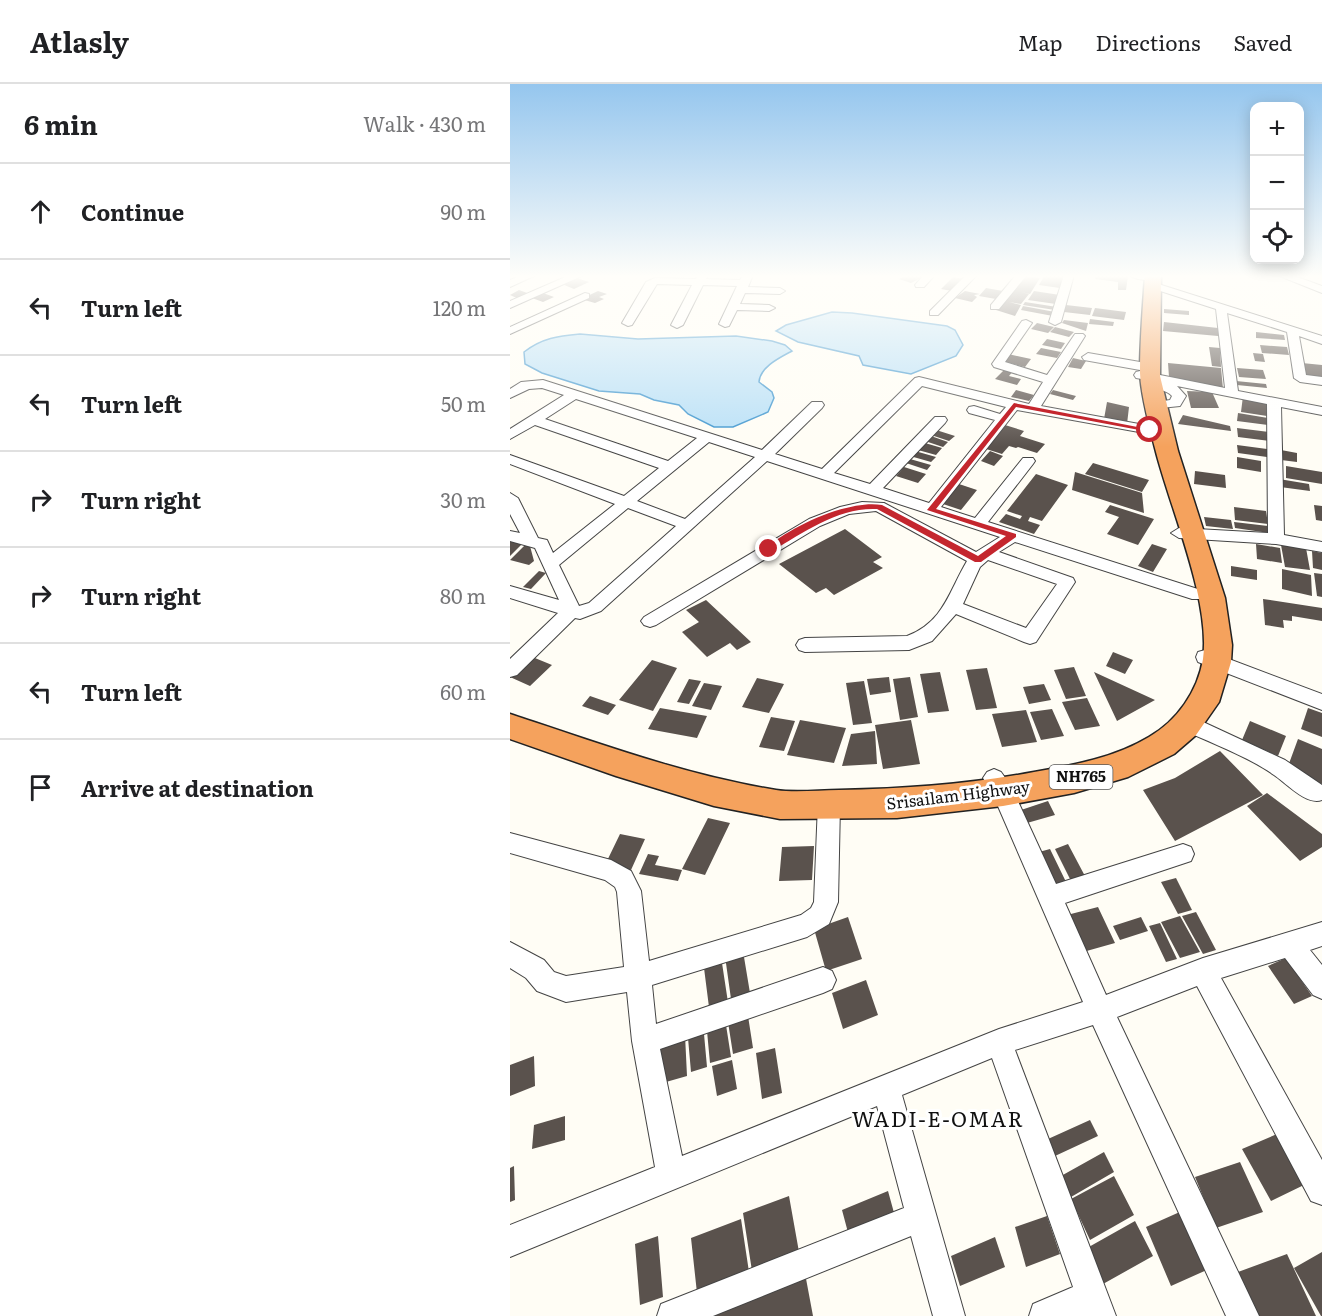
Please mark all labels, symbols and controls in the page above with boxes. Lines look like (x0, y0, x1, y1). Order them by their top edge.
text: Atlasly (30, 20, 129, 62)
text: Map (1018, 26, 1063, 57)
text: Directions (1096, 26, 1201, 57)
text: Saved (1234, 26, 1292, 57)
map controls (1250, 102, 1304, 264)
button: + (1250, 102, 1304, 156)
text: 6 min (24, 104, 98, 143)
text: Walk · 430 m (363, 108, 486, 138)
button: − (1250, 156, 1304, 210)
icon: ahead (24, 195, 57, 228)
text: Continue (81, 195, 184, 228)
text: 90 m (441, 196, 486, 226)
button: locate (1250, 210, 1304, 264)
icon: left (24, 291, 57, 324)
text: Turn left (81, 291, 182, 324)
text: 120 m (433, 292, 486, 322)
icon: left (24, 387, 57, 420)
text: Turn left (81, 387, 182, 420)
text: 50 m (441, 388, 486, 418)
route start (1136, 416, 1162, 442)
icon: right (24, 483, 57, 516)
text: Turn right (81, 483, 201, 516)
text: 30 m (440, 484, 486, 514)
route end (755, 535, 781, 561)
icon: right (24, 579, 57, 612)
text: Turn right (81, 579, 201, 612)
text: 80 m (440, 580, 486, 610)
icon: left (24, 675, 57, 708)
text: Turn left (81, 675, 182, 708)
text: 60 m (440, 676, 486, 706)
road number: NH765 (1050, 765, 1112, 789)
icon: arrive (24, 771, 57, 804)
text: Arrive at destination (81, 771, 314, 804)
street label: Srisailam Highway (885, 773, 1032, 815)
district label: WADI-E-OMAR (852, 1102, 1024, 1133)

